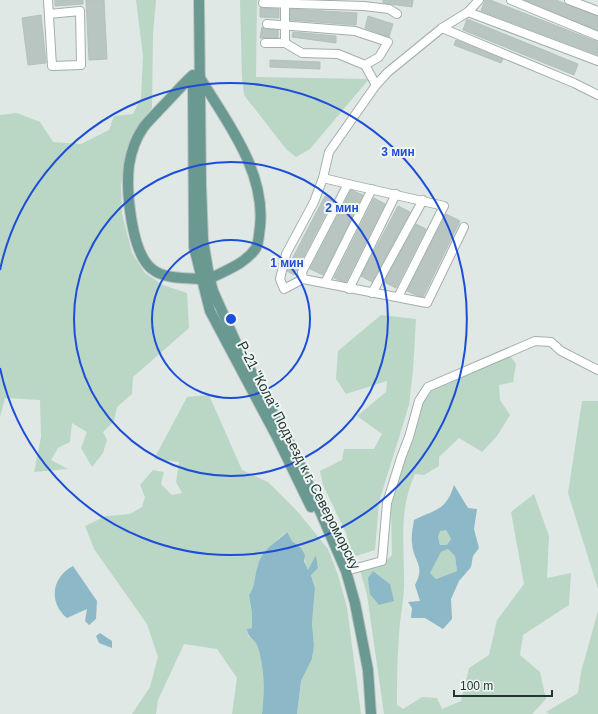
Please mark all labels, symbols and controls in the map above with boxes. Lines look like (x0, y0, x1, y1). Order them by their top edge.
text: 3 мин (381, 145, 415, 159)
text: 2 мин (325, 201, 359, 215)
text: 1 мин (270, 256, 304, 270)
centre of rings (224, 312, 238, 326)
street label: Р-21 "Кола" Подъезд к г. Североморску (234, 338, 364, 572)
scale bar (454, 672, 552, 698)
text: 100 m (460, 679, 493, 693)

